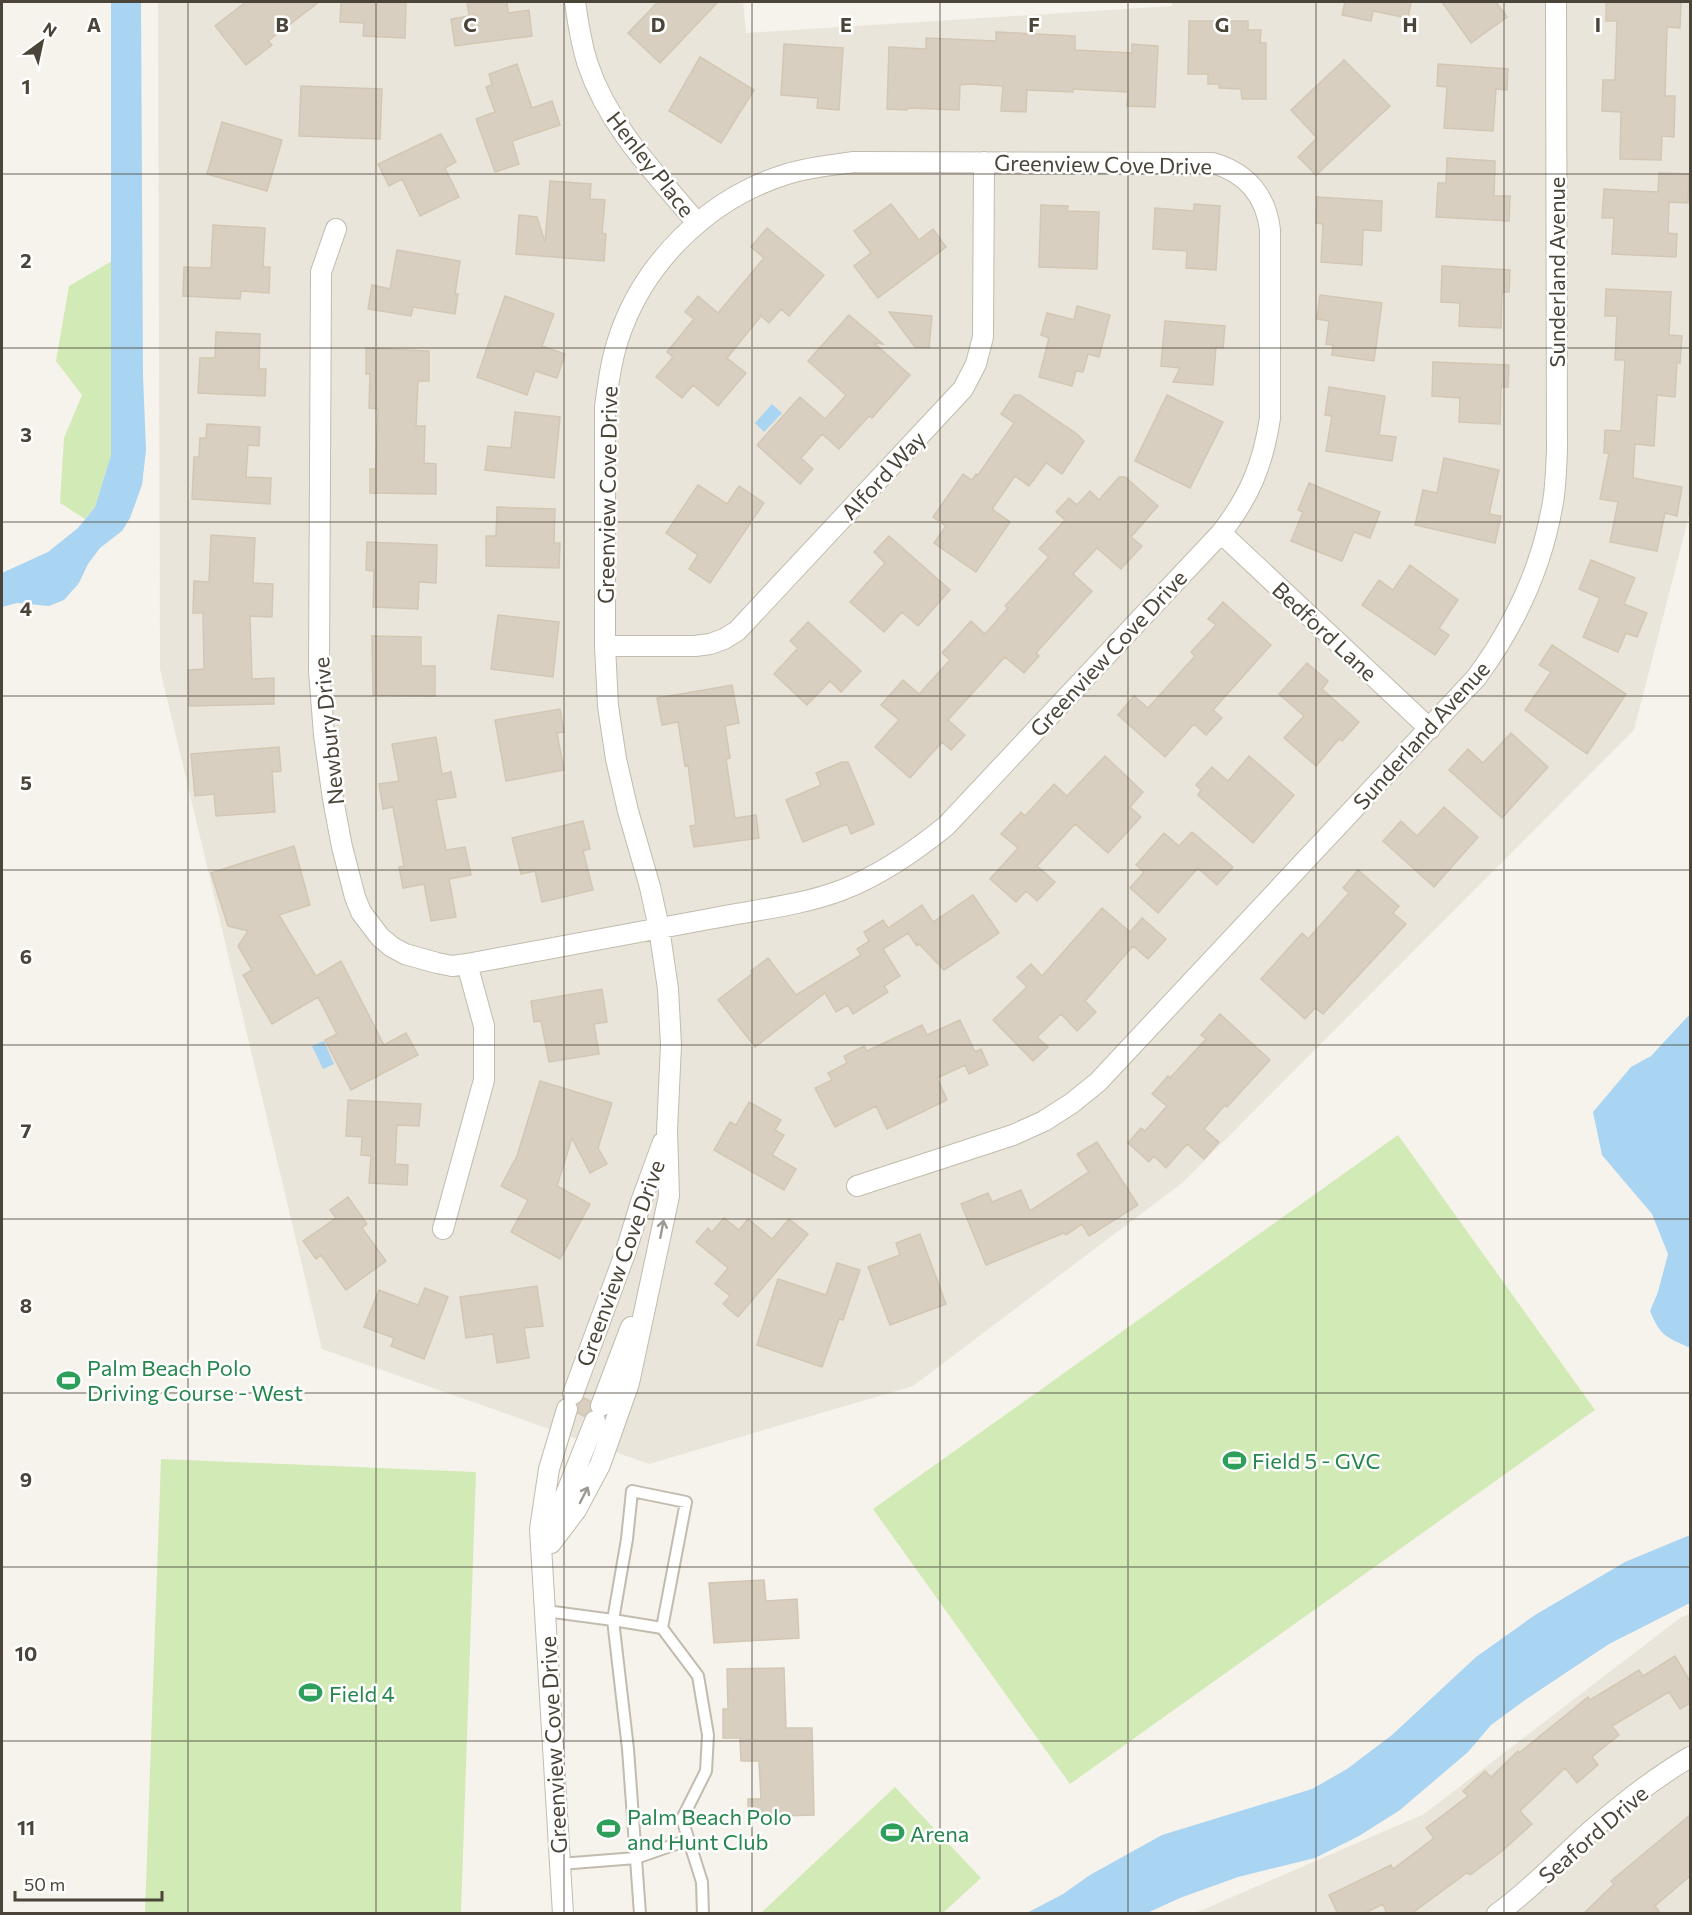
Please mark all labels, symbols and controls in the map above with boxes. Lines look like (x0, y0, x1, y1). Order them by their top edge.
north arrow (12, 12, 72, 72)
text: A (87, 12, 101, 36)
text: B (275, 12, 289, 36)
text: C (463, 12, 477, 36)
text: D (651, 12, 665, 36)
text: E (840, 12, 852, 36)
text: F (1028, 12, 1040, 36)
text: G (1215, 12, 1229, 36)
text: H (1403, 12, 1418, 36)
text: I (1595, 12, 1601, 36)
text: N (40, 18, 61, 40)
text: 1 (21, 74, 31, 98)
street label: Henley Place (601, 106, 701, 222)
street label: Greenview Cove Drive (994, 149, 1212, 179)
street label: Sunderland Avenue (1543, 177, 1570, 367)
text: 2 (20, 248, 32, 272)
street label: Greenview Cove Drive (592, 386, 622, 604)
text: 3 (20, 422, 32, 446)
street label: Alford Way (835, 425, 931, 525)
street label: Greenview Cove Drive (1024, 564, 1192, 742)
street label: Bedford Lane (1267, 576, 1383, 686)
text: 4 (20, 596, 32, 620)
street label: Sunderland Avenue (1347, 655, 1495, 815)
street label: Newbury Drive (307, 656, 349, 806)
text: 5 (20, 770, 32, 794)
text: 6 (20, 944, 32, 968)
text: 7 (21, 1118, 32, 1142)
street label: Greenview Cove Drive (570, 1156, 670, 1370)
one-way arrow (657, 1220, 668, 1239)
text: 8 (20, 1293, 32, 1317)
place label: Palm Beach Polo Driving Course - West (87, 1354, 303, 1406)
sports icon: Palm Beach Polo Driving Course - West (56, 1367, 82, 1393)
sports icon: Field 5 - GVC (1221, 1447, 1247, 1473)
place label: Field 5 - GVC (1252, 1447, 1381, 1474)
text: 9 (20, 1467, 32, 1491)
one-way arrow (579, 1487, 590, 1505)
street label: Greenview Cove Drive (534, 1636, 572, 1854)
text: 10 (15, 1641, 37, 1665)
sports icon: Field 4 (298, 1680, 324, 1706)
place label: Field 4 (329, 1680, 395, 1707)
street label: Seaford Drive (1533, 1779, 1653, 1889)
place label: Palm Beach Polo and Hunt Club (627, 1803, 792, 1855)
text: 11 (17, 1815, 35, 1839)
sports icon: Palm Beach Polo and Hunt Club (596, 1816, 622, 1842)
sports icon: Arena (879, 1820, 905, 1846)
place label: Arena (910, 1820, 969, 1847)
scale bar (15, 1864, 162, 1902)
text: 50 m (24, 1873, 65, 1895)

